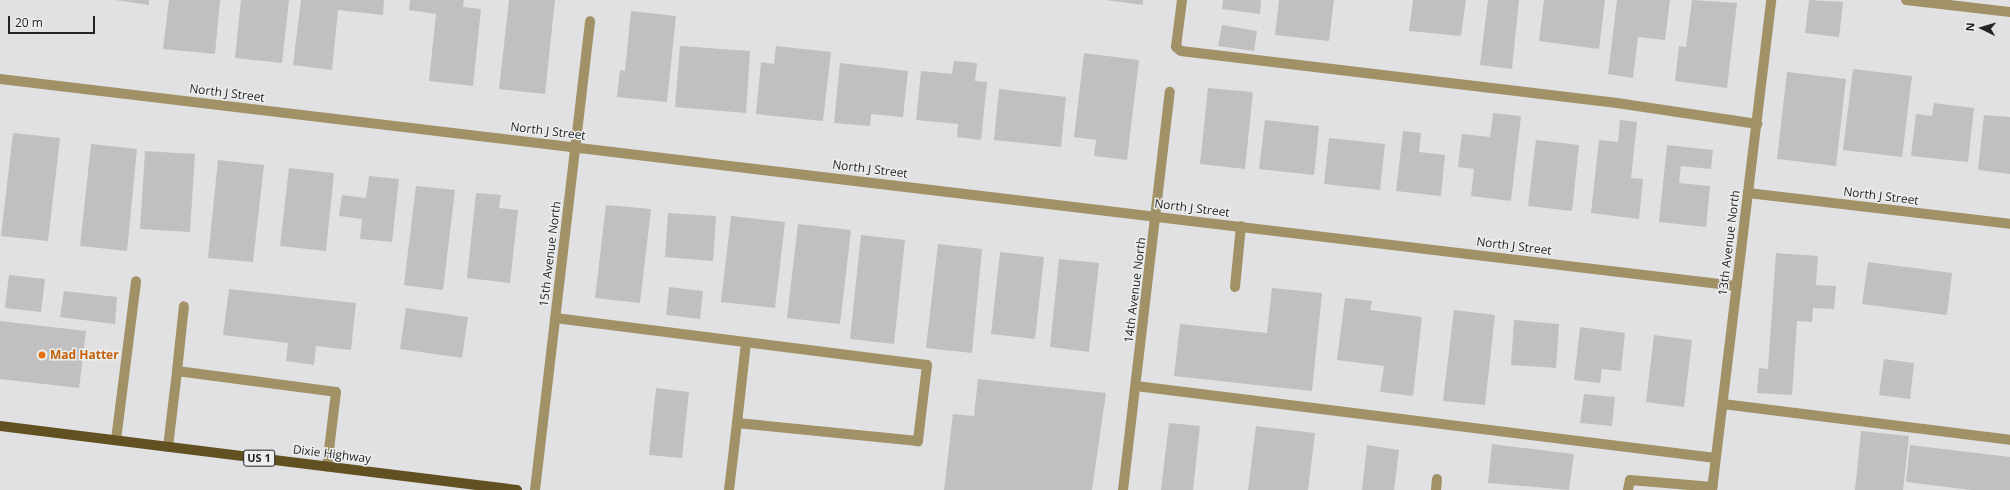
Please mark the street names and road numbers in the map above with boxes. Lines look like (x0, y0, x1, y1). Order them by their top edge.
street label: North J Street (189, 81, 265, 105)
street label: North J Street (510, 119, 586, 143)
street label: North J Street (832, 157, 908, 181)
street label: North J Street (1843, 184, 1919, 208)
street label: 13th Avenue North (1715, 189, 1743, 297)
street label: North J Street (1154, 196, 1230, 220)
street label: 15th Avenue North (536, 200, 564, 308)
street label: North J Street (1476, 234, 1552, 258)
street label: 14th Avenue North (1121, 236, 1149, 344)
street label: Dixie Highway (292, 442, 372, 466)
road number: US 1 (243, 449, 275, 467)

